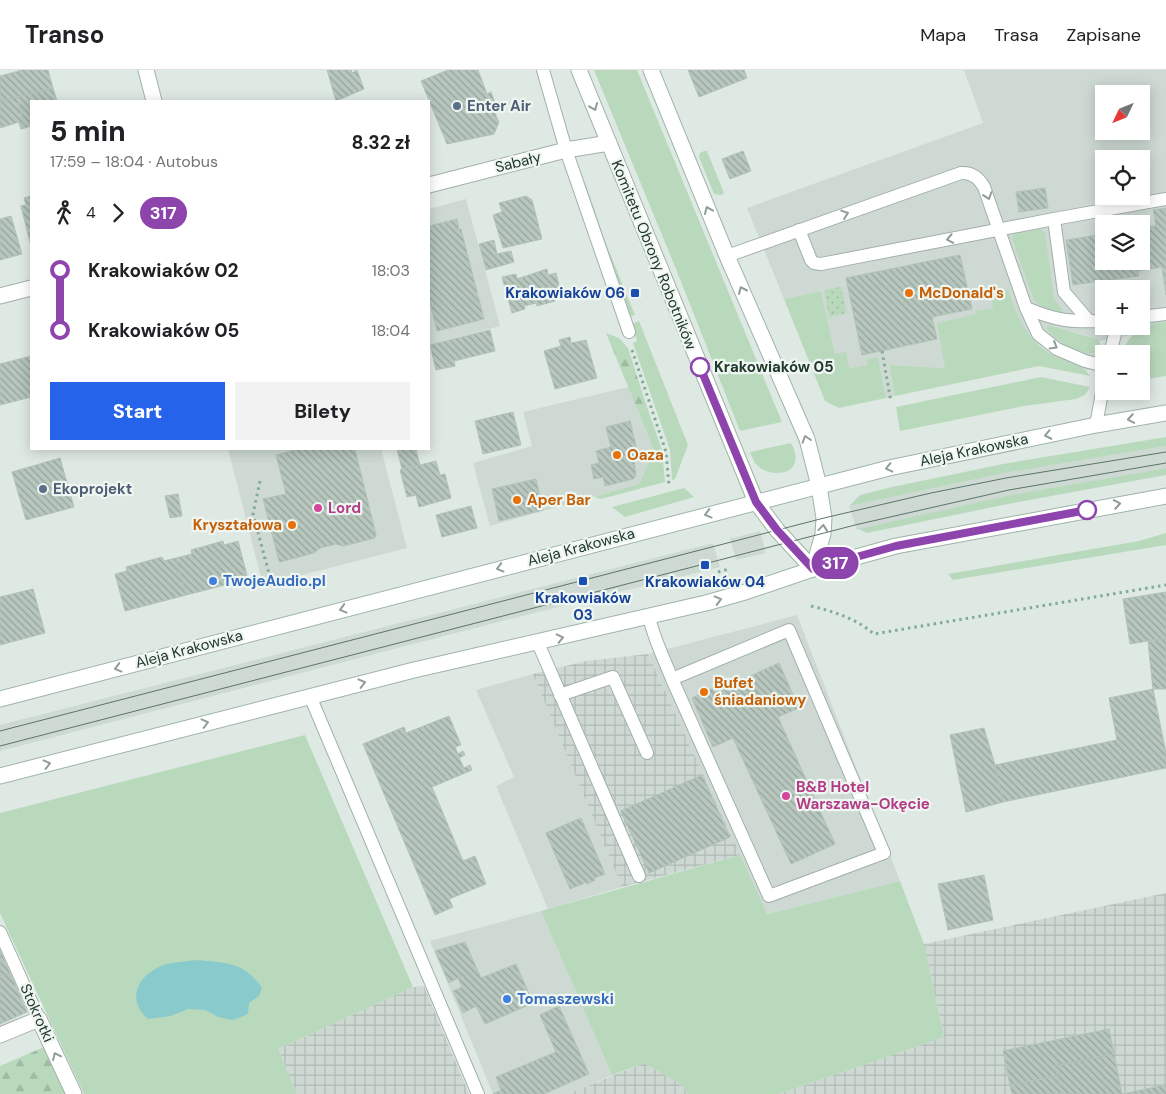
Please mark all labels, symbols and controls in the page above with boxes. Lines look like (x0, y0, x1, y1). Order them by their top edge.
text: Transo (25, 19, 104, 50)
text: Mapa (920, 23, 966, 47)
text: Trasa (994, 23, 1038, 47)
text: Zapisane (1066, 23, 1141, 47)
north arrow (1095, 85, 1150, 140)
map controls (1095, 85, 1150, 400)
place label: Enter Air (467, 96, 531, 116)
marker: Enter Air (451, 100, 463, 112)
one-way arrow (588, 102, 598, 110)
text: 5 min (50, 113, 126, 150)
text: 8.32 zł (351, 130, 410, 155)
street label: Sabały (493, 147, 544, 177)
button: locate (1095, 150, 1150, 205)
text: 17:59 – 18:04 · Autobus (50, 151, 218, 172)
street label: Komitetu Obrony Robotników (607, 157, 701, 353)
one-way arrow (982, 192, 992, 200)
icon: walk (50, 199, 78, 227)
icon: forward (104, 199, 132, 227)
text: 317 (150, 201, 177, 225)
text: 4 (86, 202, 96, 223)
one-way arrow (704, 207, 714, 215)
one-way arrow (840, 210, 849, 220)
button: layers (1095, 215, 1150, 270)
one-way arrow (946, 234, 955, 244)
text: Krakowiaków 02 (88, 258, 238, 283)
text: 18:03 (372, 260, 410, 281)
button: + (1095, 280, 1150, 335)
place label: Krakowiaków 06 (505, 283, 625, 303)
place label: McDonald's (919, 283, 1004, 303)
one-way arrow (737, 286, 748, 295)
marker: Krakowiaków 06 (629, 287, 641, 299)
marker: McDonald's (903, 287, 915, 299)
text: Krakowiaków 05 (88, 318, 239, 343)
text: 18:04 (371, 320, 410, 341)
one-way arrow (1048, 340, 1057, 350)
button: − (1095, 345, 1150, 400)
marker: Krakowiaków 05 (690, 357, 710, 377)
place label: Krakowiaków 05 (714, 357, 834, 377)
button: Start (50, 382, 225, 440)
button: Bilety (235, 382, 410, 440)
one-way arrow (1126, 414, 1135, 424)
street label: Aleja Krakowska (918, 429, 1030, 471)
one-way arrow (1044, 429, 1052, 440)
one-way arrow (802, 435, 812, 444)
place label: Oaza (627, 445, 664, 465)
marker: Oaza (611, 449, 623, 461)
one-way arrow (884, 462, 893, 473)
place label: Ekoprojekt (53, 479, 132, 499)
marker: Ekoprojekt (37, 483, 49, 495)
place label: Aper Bar (527, 490, 591, 510)
marker: Aper Bar (511, 494, 523, 506)
place label: Lord (328, 498, 361, 518)
unlabelled marker (1077, 500, 1097, 520)
one-way arrow (1113, 500, 1121, 510)
marker: Lord (312, 502, 324, 514)
one-way arrow (704, 508, 713, 519)
place label: Kryształowa (193, 515, 282, 535)
marker: Kryształowa (286, 519, 298, 531)
street label: Aleja Krakowska (525, 523, 637, 571)
one-way arrow (817, 524, 828, 532)
line badge: 317 (806, 547, 864, 579)
text: 317 (822, 551, 848, 575)
marker: Krakowiaków 04 (699, 559, 711, 571)
one-way arrow (496, 562, 505, 573)
place label: TwojeAudio.pl (223, 571, 326, 591)
place label: Krakowiaków 04 (645, 572, 765, 592)
marker: TwojeAudio.pl (207, 575, 219, 587)
marker: Krakowiaków 03 (577, 575, 589, 587)
place label: Krakowiaków 03 (535, 588, 632, 625)
one-way arrow (714, 595, 722, 605)
one-way arrow (339, 603, 348, 614)
street label: Aleja Krakowska (133, 625, 245, 673)
one-way arrow (556, 633, 565, 644)
one-way arrow (114, 662, 123, 673)
place label: Bufet śniadaniowy (714, 673, 806, 710)
one-way arrow (358, 678, 367, 689)
marker: Bufet śniadaniowy (698, 686, 710, 698)
one-way arrow (200, 719, 208, 729)
one-way arrow (43, 759, 52, 770)
place label: B&B Hotel Warszawa-Okęcie (796, 777, 930, 814)
marker: B&B Hotel Warszawa-Okęcie (780, 790, 792, 802)
street label: Stokrotki (15, 981, 59, 1045)
place label: Tomaszewski (517, 989, 614, 1009)
marker: Tomaszewski (501, 993, 513, 1005)
one-way arrow (52, 1052, 63, 1061)

